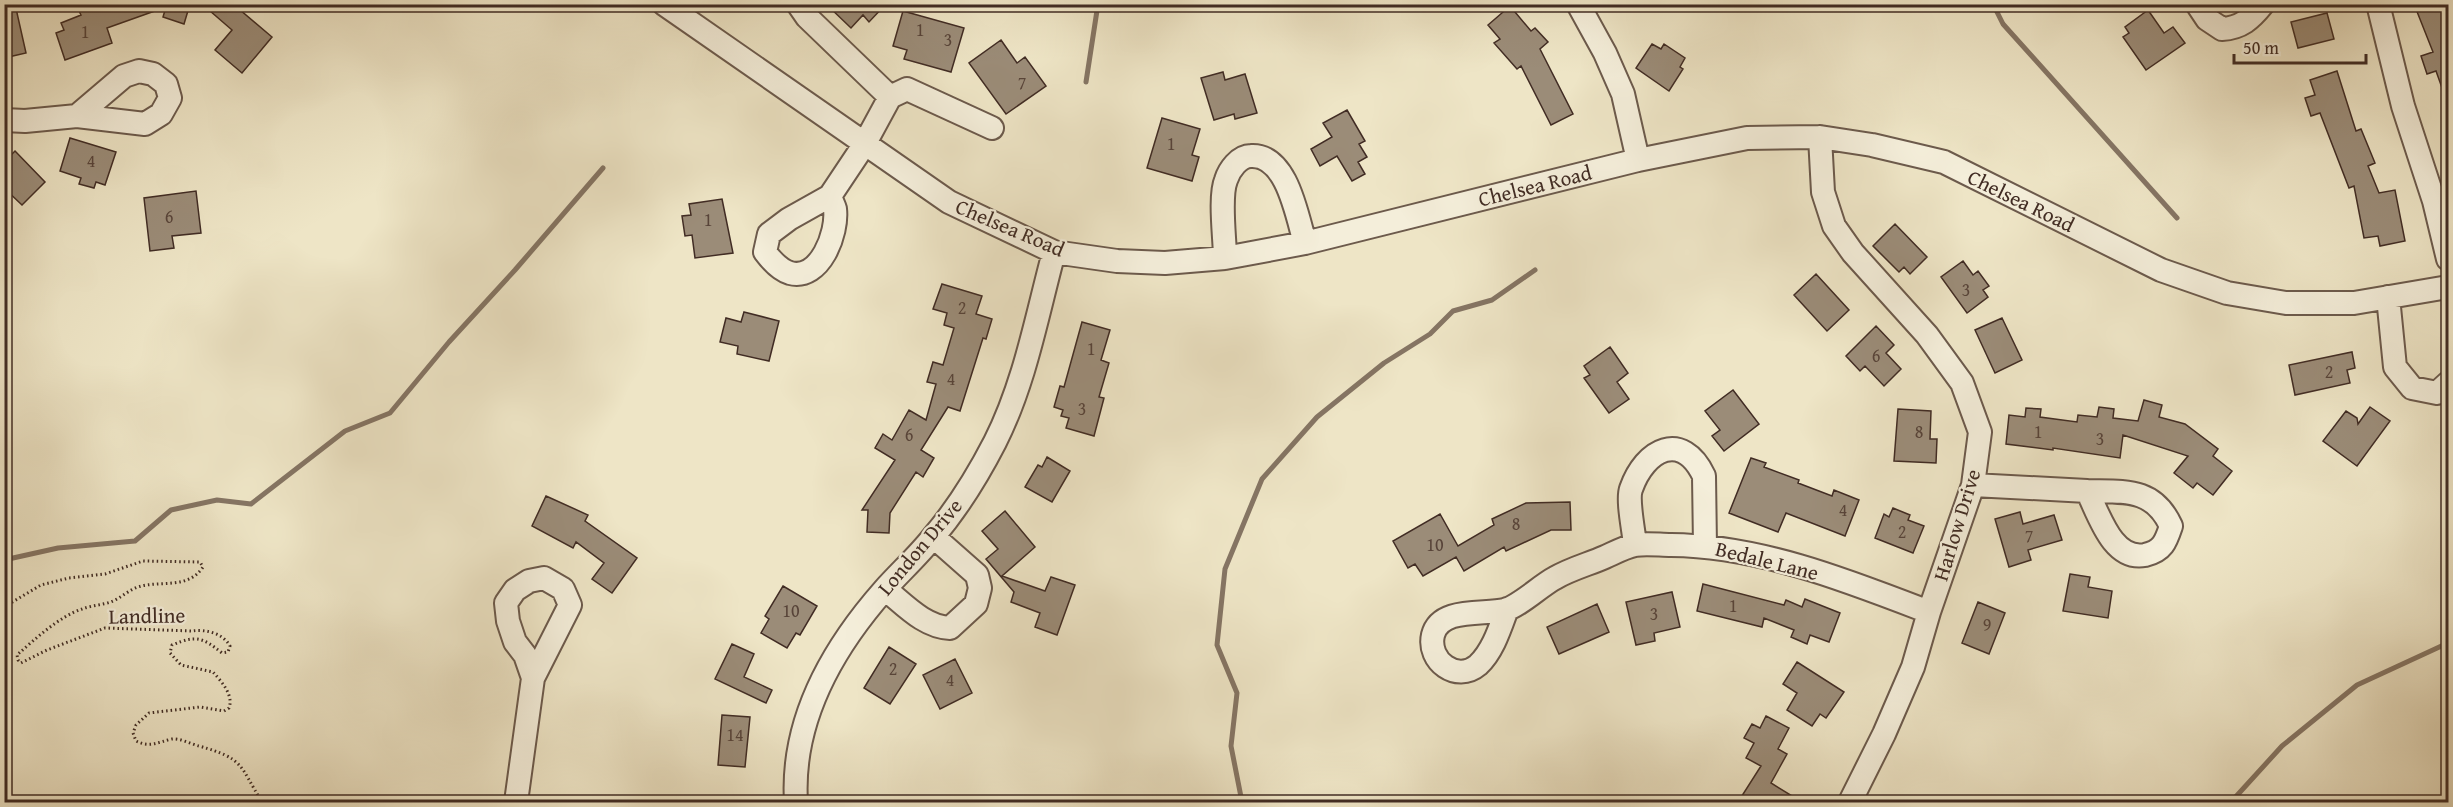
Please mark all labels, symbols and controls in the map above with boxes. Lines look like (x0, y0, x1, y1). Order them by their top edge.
house number: 1 (916, 16, 924, 43)
house number: 1 (81, 18, 89, 45)
house number: 3 (944, 26, 952, 53)
scale bar (2234, 27, 2366, 65)
text: 50 m (2243, 34, 2279, 61)
house number: 7 (1018, 69, 1026, 96)
house number: 1 (1167, 130, 1175, 157)
house number: 4 (87, 147, 95, 174)
street label: Chelsea Road (1475, 156, 1595, 215)
street label: Chelsea Road (1962, 161, 2081, 240)
street label: Chelsea Road (951, 191, 1070, 265)
house number: 6 (165, 203, 173, 230)
house number: 1 (704, 206, 712, 233)
house number: 3 (1962, 276, 1970, 303)
house number: 2 (958, 294, 966, 321)
house number: 1 (1087, 335, 1095, 362)
house number: 6 (1872, 342, 1880, 369)
house number: 2 (2325, 358, 2333, 385)
house number: 4 (947, 365, 955, 392)
house number: 3 (1078, 395, 1086, 422)
house number: 8 (1915, 418, 1923, 445)
house number: 1 (2034, 418, 2042, 445)
house number: 6 (905, 421, 913, 448)
house number: 3 (2096, 425, 2104, 452)
street label: Harlow Drive (1925, 465, 1988, 585)
street label: London Drive (870, 491, 970, 602)
house number: 4 (1839, 496, 1847, 523)
house number: 8 (1512, 510, 1520, 537)
house number: 2 (1898, 518, 1906, 545)
house number: 7 (2025, 522, 2033, 549)
house number: 10 (1426, 531, 1444, 558)
street label: Bedale Lane (1712, 533, 1822, 588)
house number: 1 (1729, 592, 1737, 619)
house number: 10 (782, 597, 800, 624)
street label: Landline (108, 599, 186, 632)
house number: 3 (1650, 600, 1658, 627)
house number: 9 (1983, 611, 1991, 638)
house number: 2 (889, 655, 897, 682)
house number: 4 (946, 666, 954, 693)
house number: 14 (726, 721, 744, 748)

